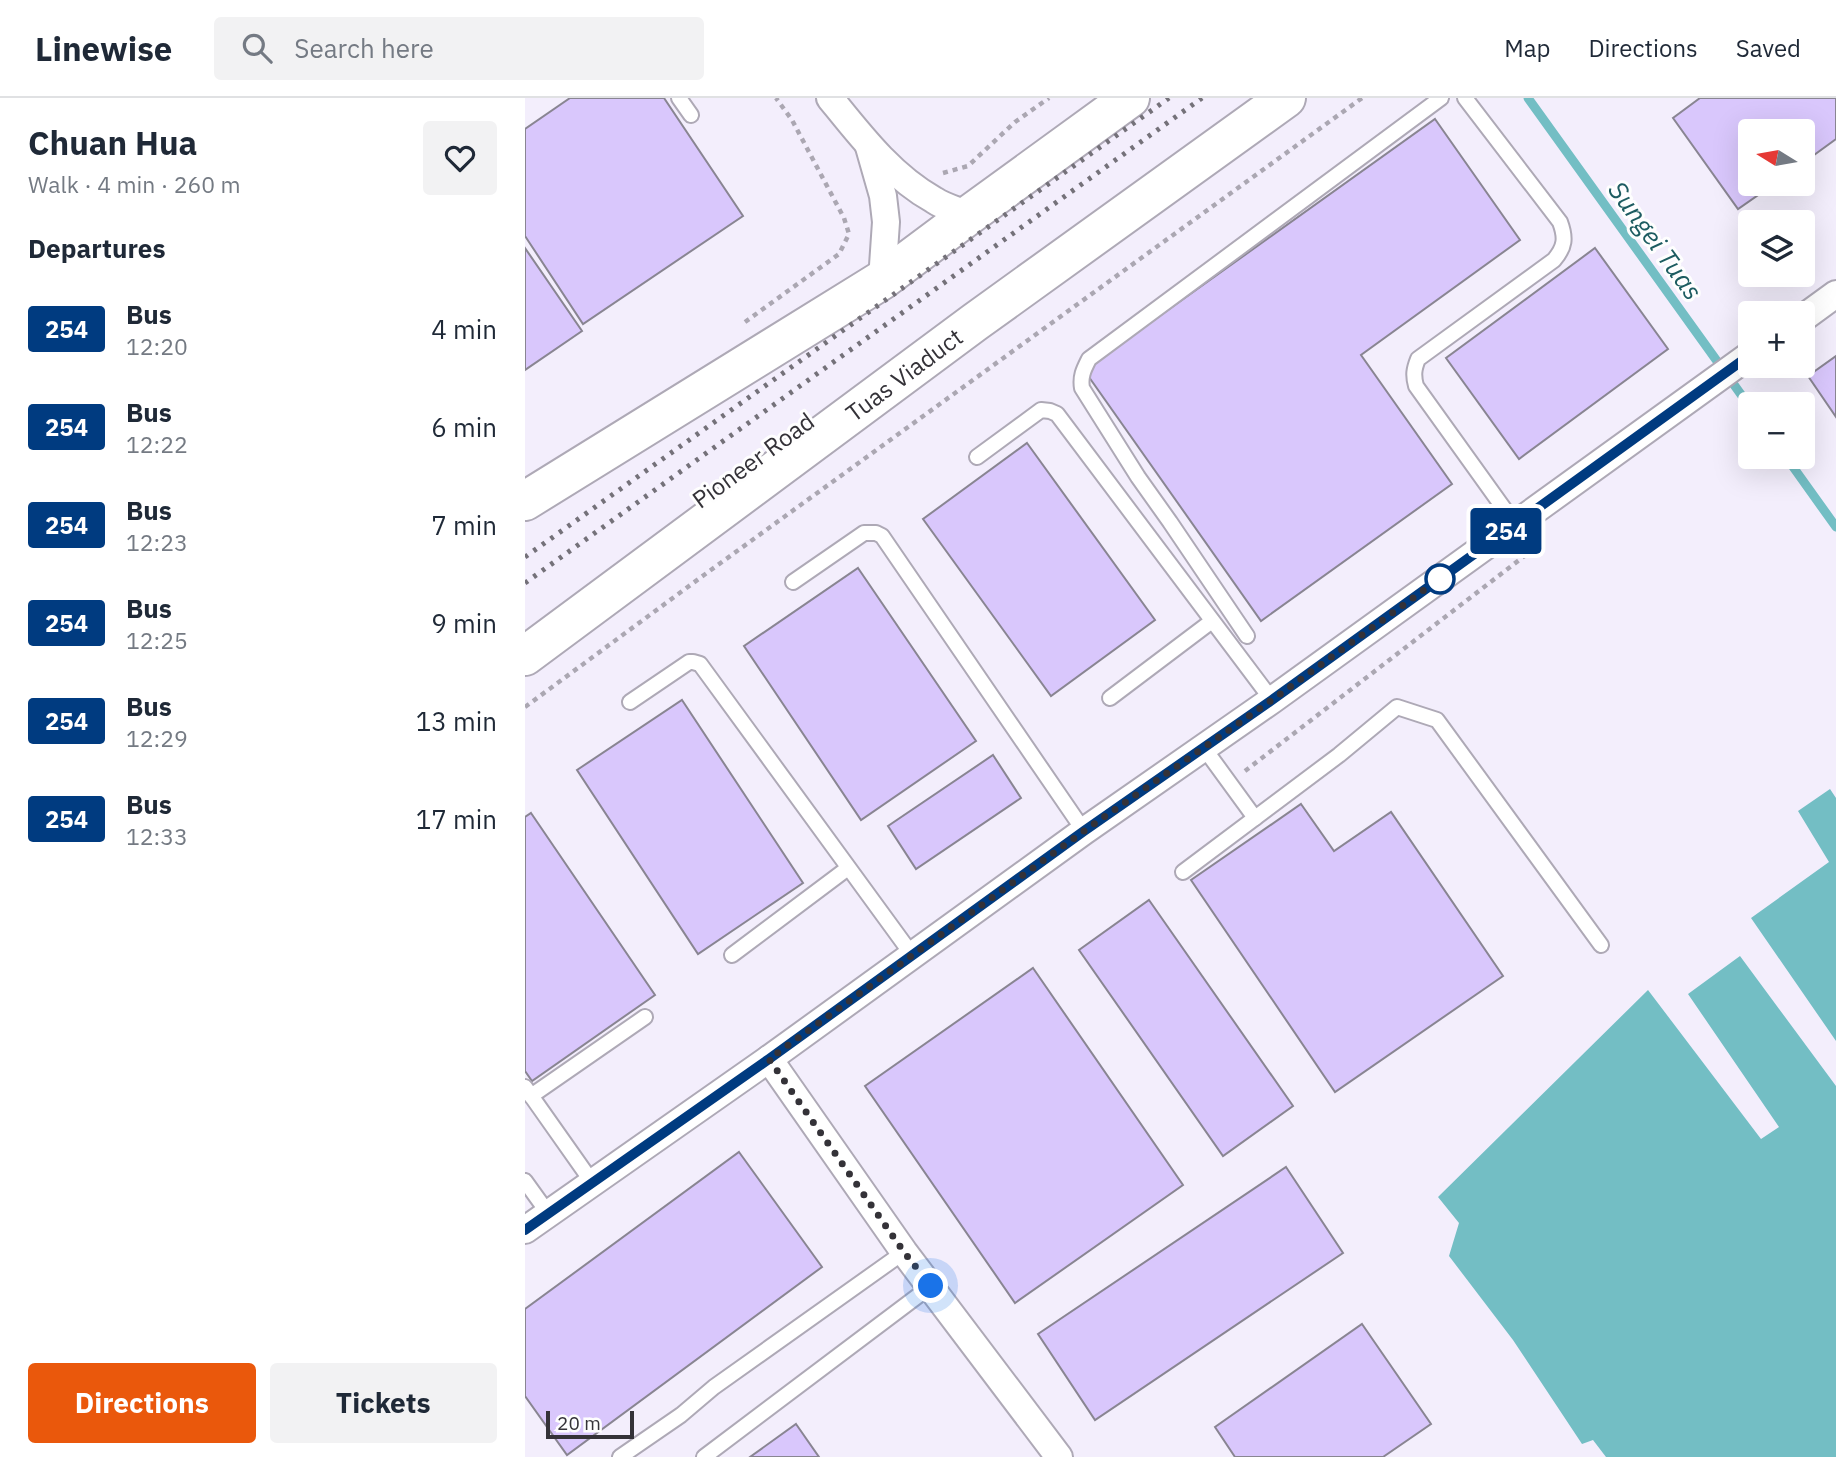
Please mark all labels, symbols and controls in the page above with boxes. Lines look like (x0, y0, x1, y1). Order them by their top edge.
search box (214, 17, 704, 80)
text: Linewise (35, 27, 172, 70)
icon: search (238, 29, 276, 67)
text: Search here (294, 31, 434, 65)
text: Map (1504, 32, 1550, 64)
text: Directions (1588, 32, 1698, 64)
text: Saved (1736, 32, 1801, 64)
north arrow (1738, 119, 1815, 196)
map controls (1738, 119, 1815, 469)
text: Chuan Hua (28, 121, 197, 164)
button: heart (423, 121, 497, 195)
text: Walk · 4 min · 260 m (28, 169, 241, 199)
water label: Sungei Tuas (1601, 174, 1711, 306)
button: layers (1738, 210, 1815, 287)
text: Departures (28, 231, 166, 265)
text: Bus (126, 297, 172, 331)
button: + (1738, 301, 1815, 378)
text: 4 min (431, 312, 497, 346)
text: 254 (45, 313, 88, 345)
street label: Tuas Viaduct (839, 321, 969, 429)
text: 12:20 (126, 331, 188, 361)
button: − (1738, 392, 1815, 469)
text: Bus (126, 395, 172, 429)
street label: Pioneer Road (685, 405, 821, 515)
text: 6 min (431, 410, 497, 444)
text: 254 (45, 411, 88, 443)
text: 12:22 (126, 429, 188, 459)
text: Bus (126, 493, 172, 527)
text: 7 min (431, 508, 497, 542)
line badge: 254 (1466, 508, 1546, 554)
text: 254 (45, 509, 88, 541)
text: 254 (1484, 515, 1528, 547)
text: 12:23 (126, 527, 188, 557)
unlabelled marker (1425, 564, 1455, 594)
text: Bus (126, 591, 172, 625)
text: 9 min (431, 606, 497, 640)
text: 254 (45, 607, 88, 639)
text: 12:25 (126, 625, 188, 655)
text: Bus (126, 689, 172, 723)
text: 13 min (416, 704, 497, 738)
text: 254 (45, 705, 88, 737)
text: 12:29 (126, 723, 188, 753)
text: Bus (126, 787, 172, 821)
text: 17 min (416, 802, 497, 836)
text: 254 (45, 803, 88, 835)
text: 12:33 (126, 821, 188, 851)
your location (913, 1268, 948, 1303)
button: Directions (28, 1363, 256, 1443)
button: Tickets (270, 1363, 497, 1443)
scale bar (546, 1408, 633, 1440)
text: 20 m (557, 1411, 601, 1435)

